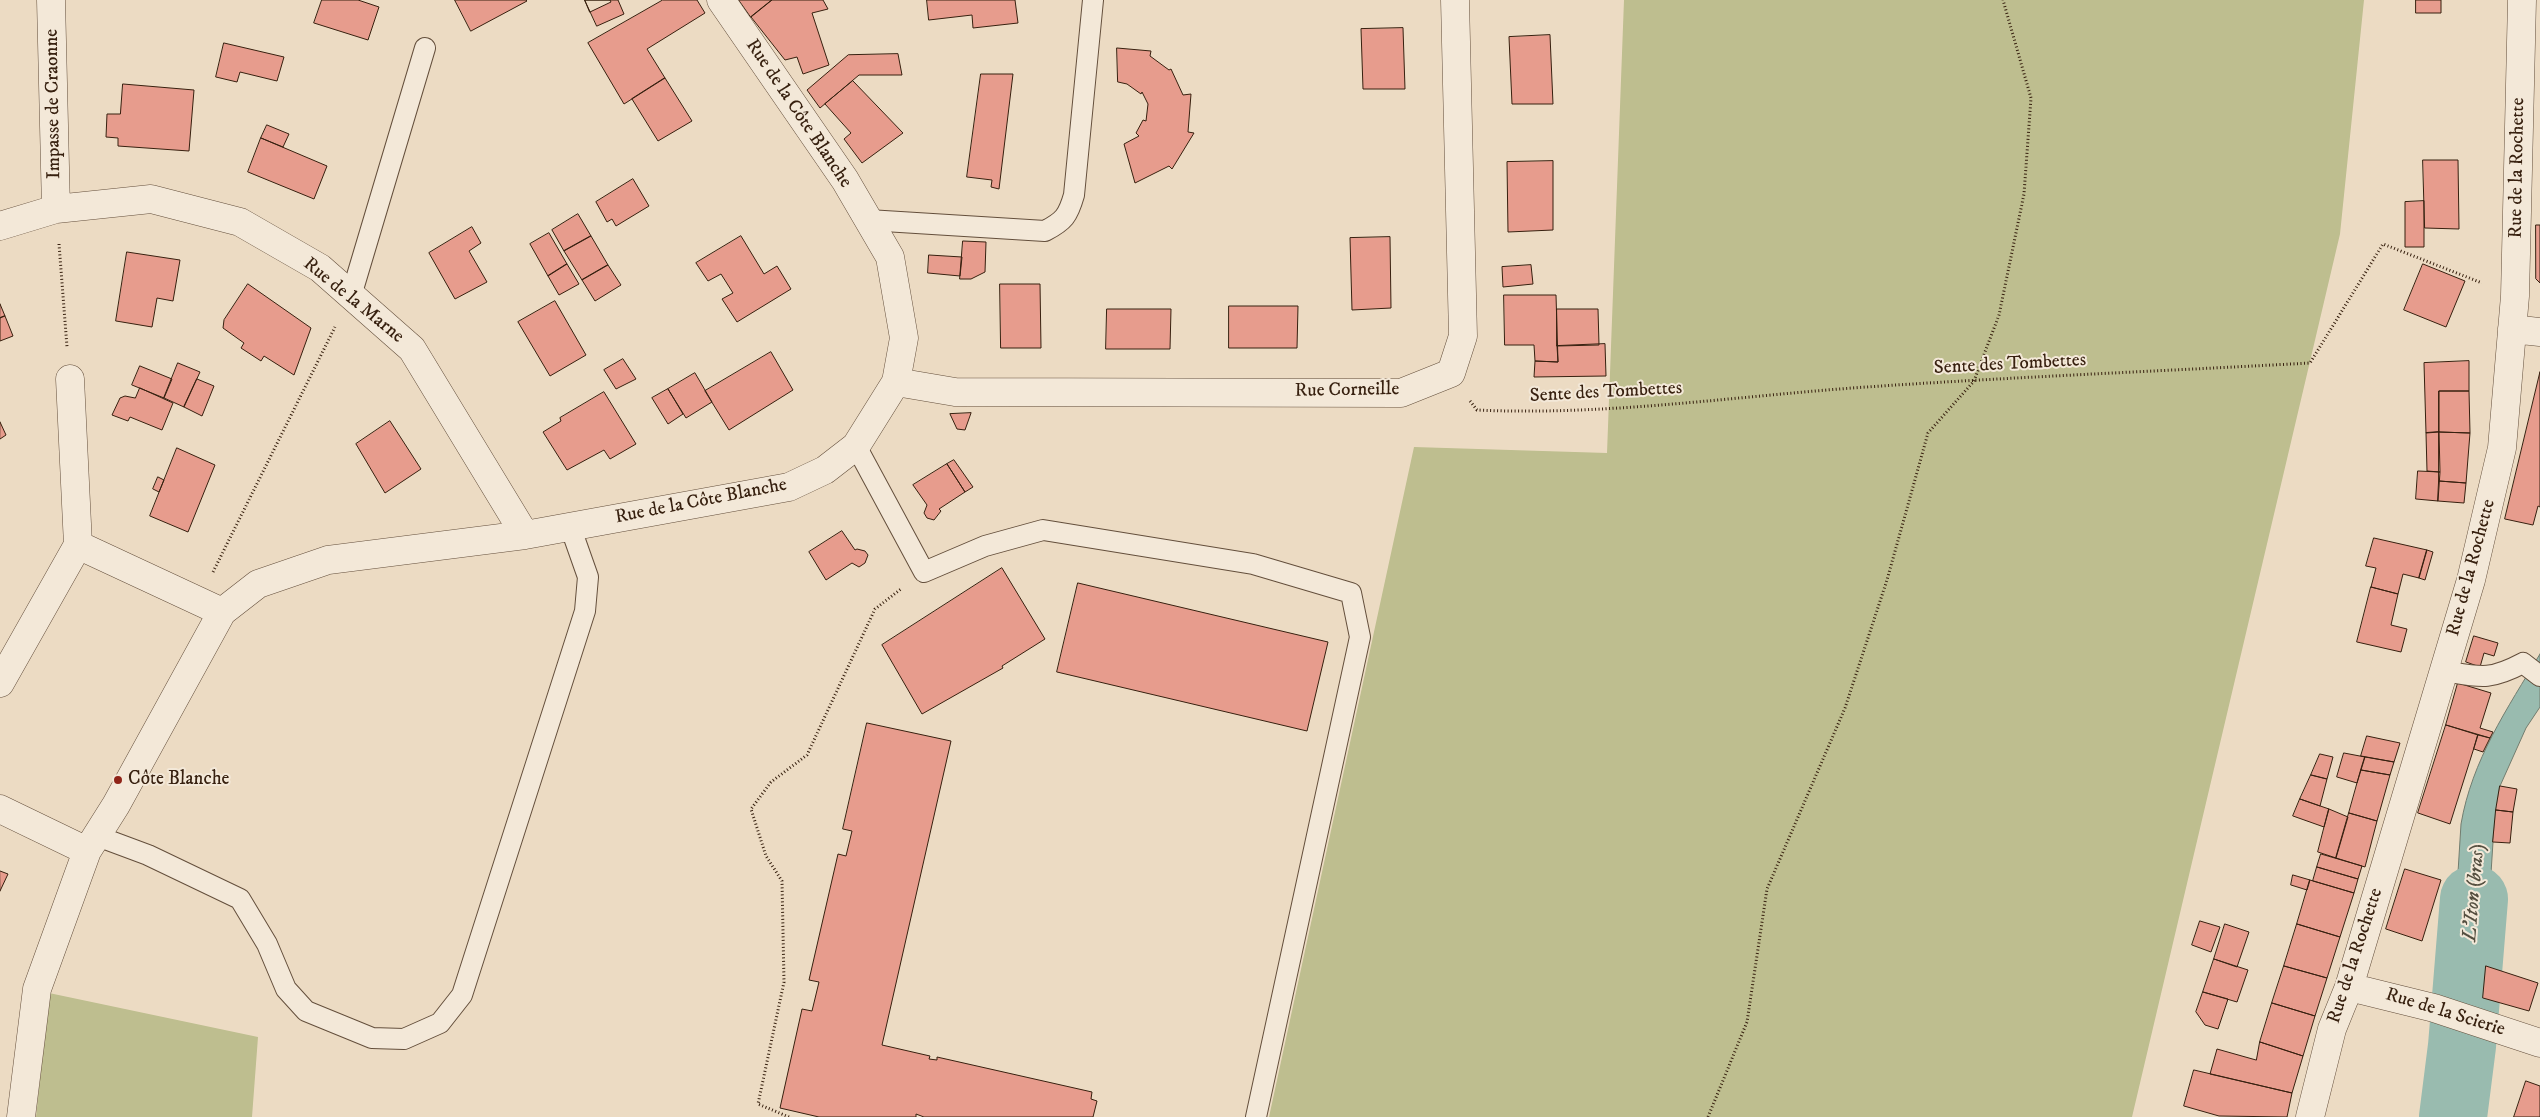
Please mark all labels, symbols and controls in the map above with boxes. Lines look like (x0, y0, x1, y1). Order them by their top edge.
street label: Impasse de Craonne (41, 29, 67, 179)
street label: Rue de la Côte Blanche (740, 35, 856, 193)
street label: Rue de la Rochette (2505, 97, 2531, 239)
street label: Rue de la Marne (298, 253, 408, 349)
street label: Sente des Tombettes (1933, 350, 2087, 380)
street label: Sente des Tombettes (1529, 378, 1683, 408)
street label: Rue Corneille (1295, 379, 1399, 403)
street label: Rue de la Côte Blanche (613, 474, 789, 530)
street label: Rue de la Rochette (2443, 497, 2501, 639)
place label: Côte Blanche (128, 769, 229, 791)
marker: Côte Blanche (112, 774, 124, 786)
water label: L'Iton (bras) (2459, 843, 2491, 943)
street label: Rue de la Rochette (2323, 886, 2389, 1026)
street label: Rue de la Scierie (2382, 984, 2508, 1042)

